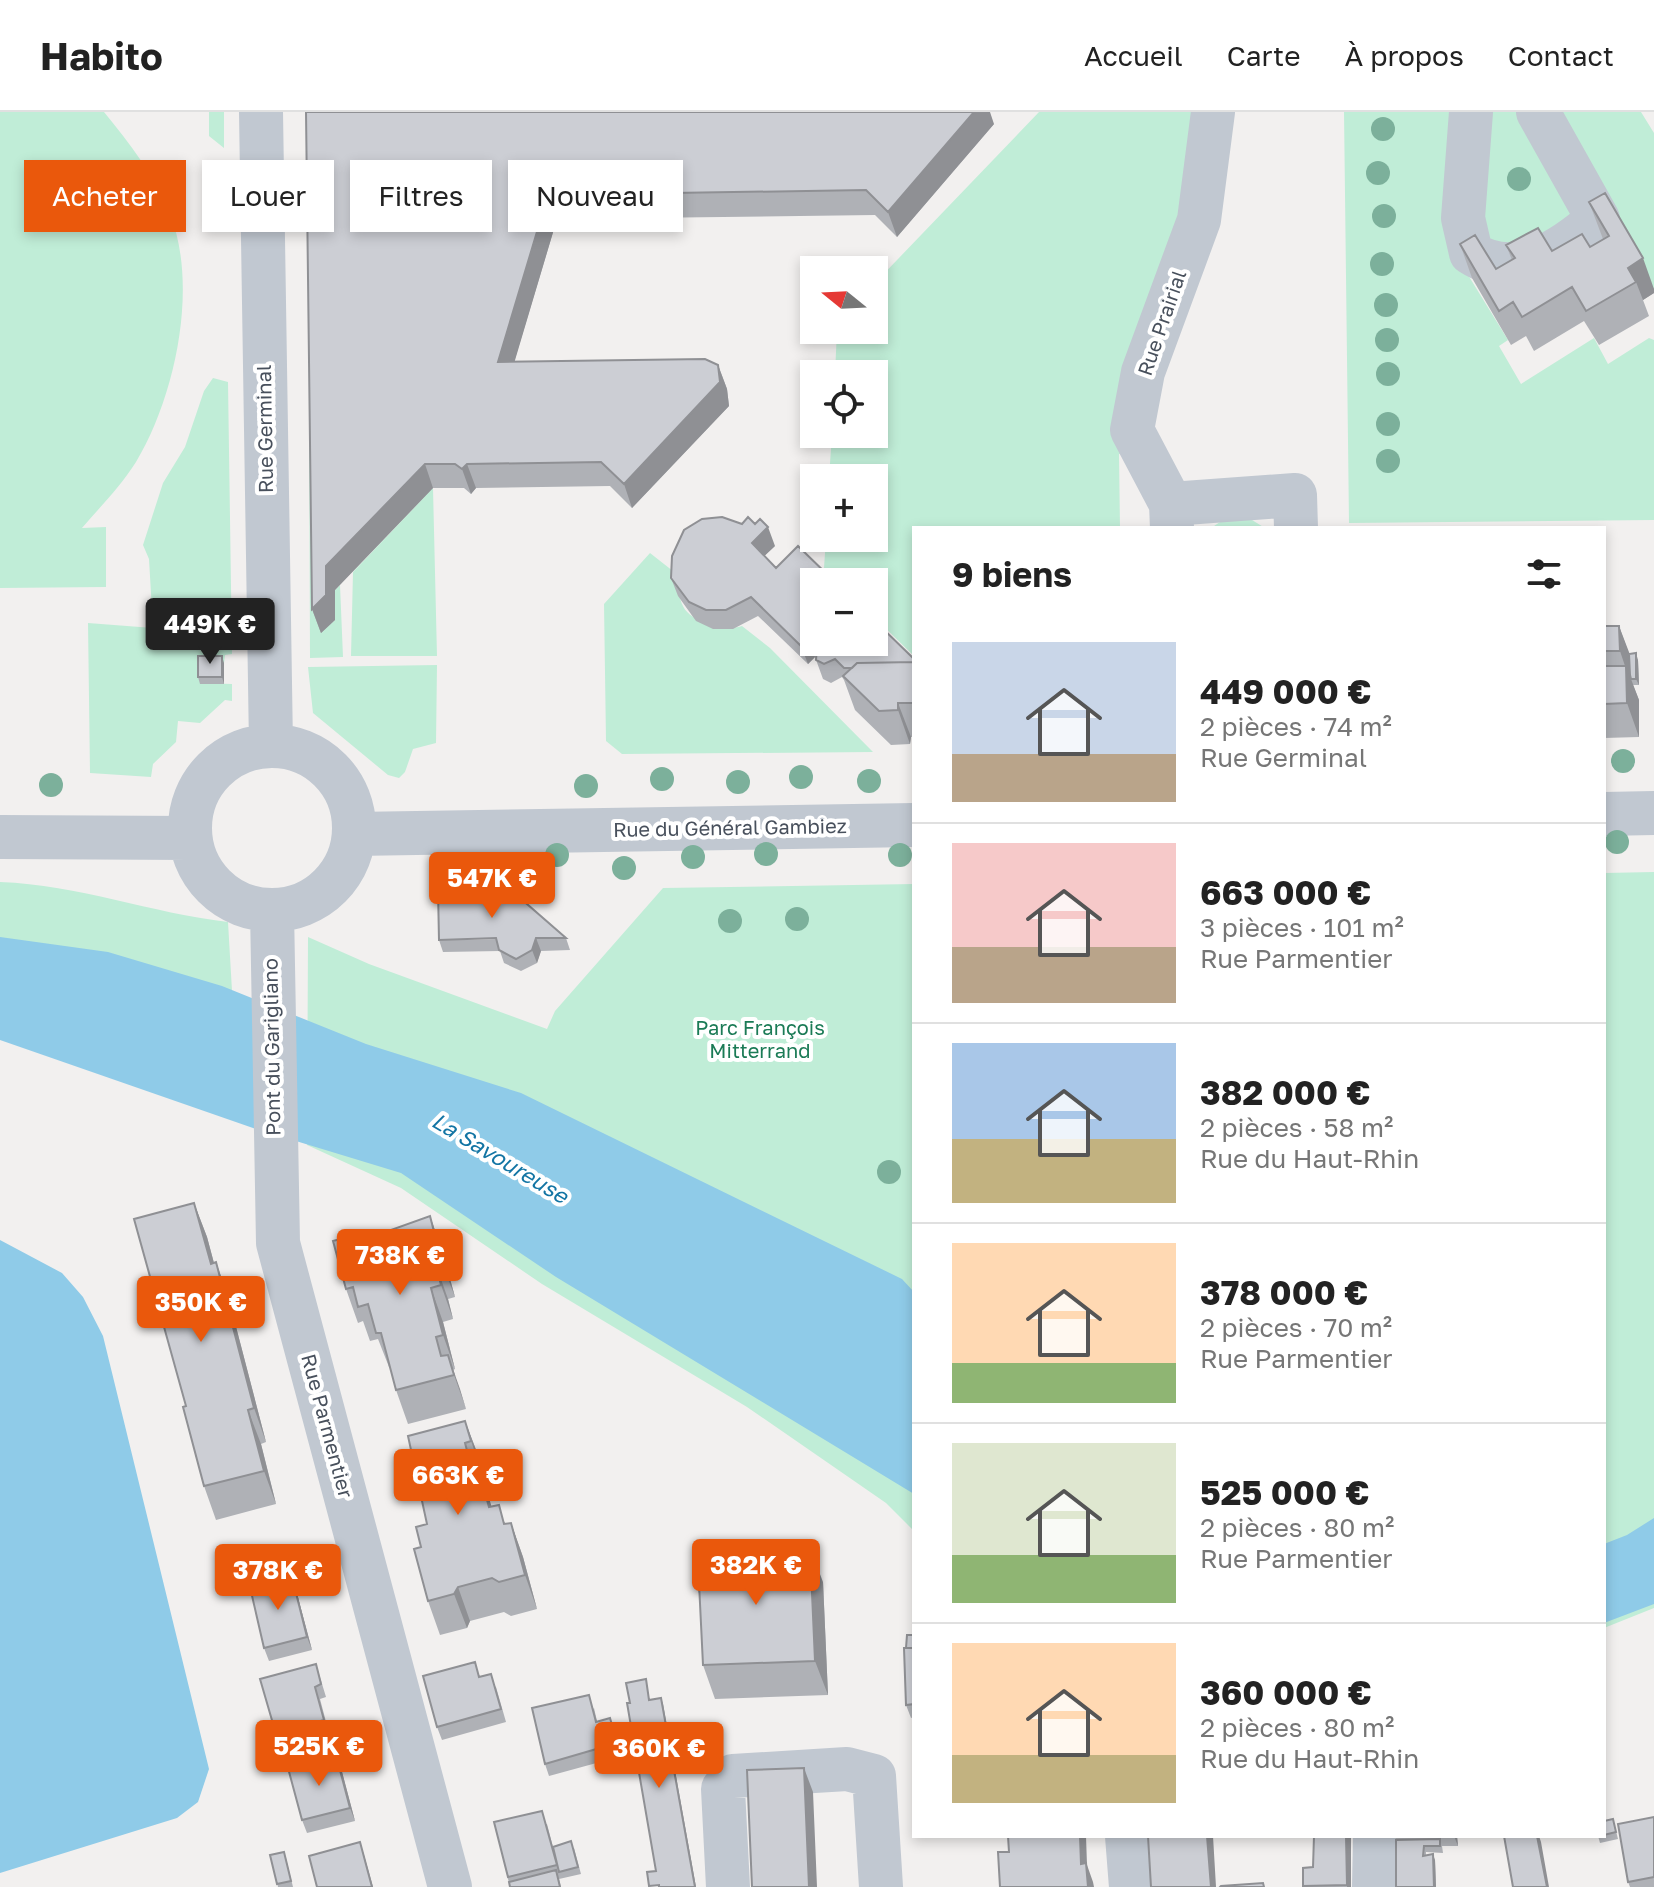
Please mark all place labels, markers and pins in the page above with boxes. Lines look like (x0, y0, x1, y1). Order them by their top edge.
pin: 449K € (145, 598, 275, 666)
pin: 547K € (427, 852, 557, 920)
pin: 738K € (335, 1229, 465, 1297)
pin: 350K € (136, 1276, 266, 1344)
pin: 663K € (393, 1449, 523, 1517)
pin: 382K € (691, 1539, 821, 1607)
pin: 378K € (213, 1544, 343, 1612)
pin: 525K € (254, 1720, 384, 1788)
pin: 360K € (594, 1722, 724, 1790)

